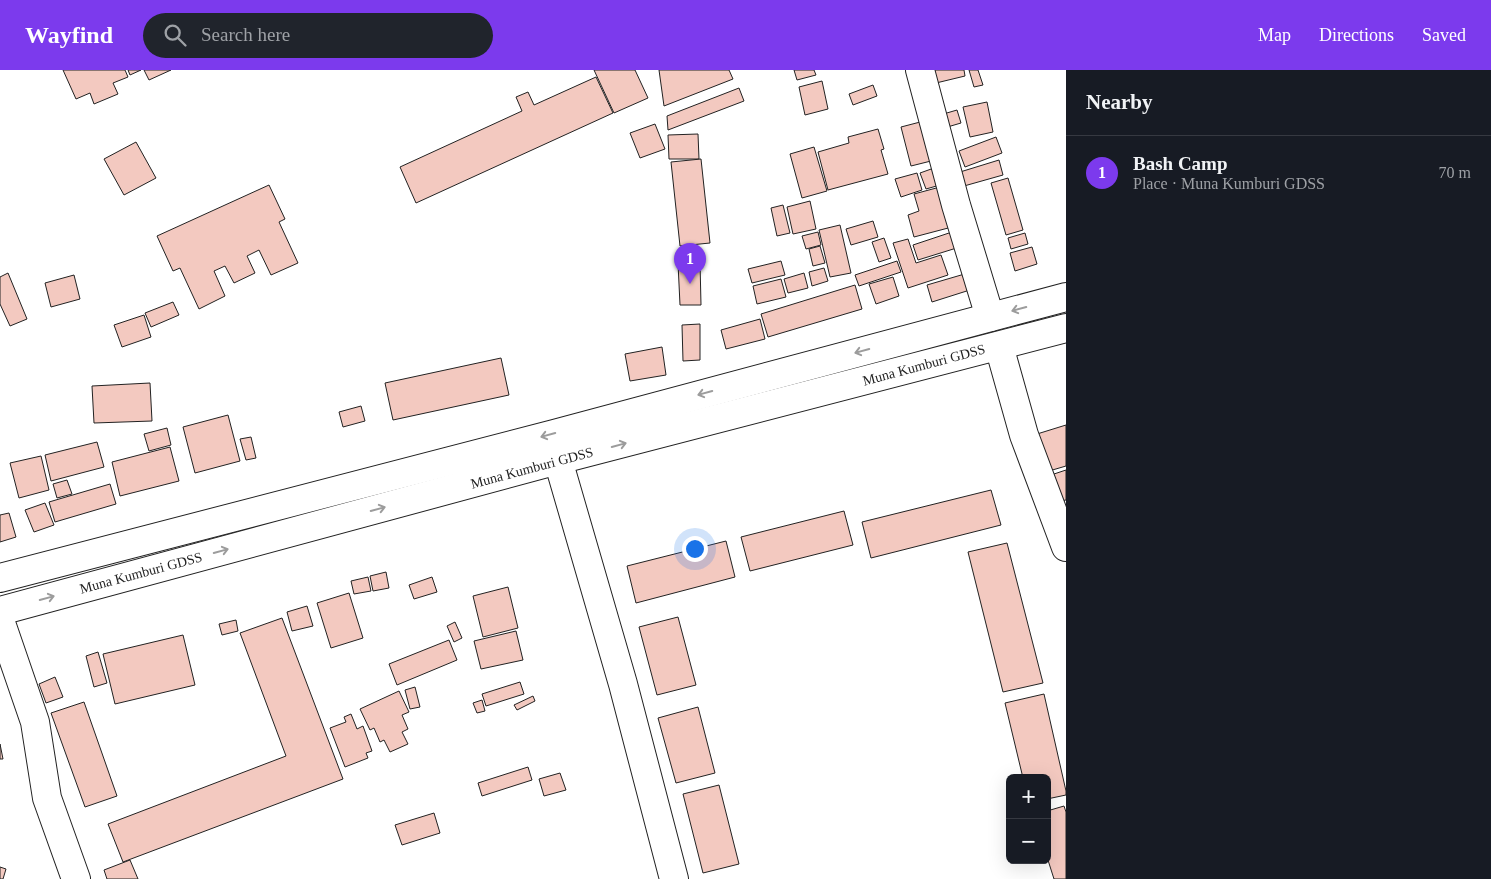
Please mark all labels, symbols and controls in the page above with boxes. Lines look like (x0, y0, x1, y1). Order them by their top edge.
search box (143, 13, 493, 58)
icon: search (161, 21, 189, 49)
text: Wayfind (25, 22, 113, 48)
text: Search here (201, 24, 290, 45)
text: Map (1258, 25, 1291, 45)
text: Directions (1319, 25, 1394, 45)
text: Saved (1422, 25, 1466, 45)
text: Nearby (1086, 90, 1153, 114)
text: Bash Camp (1133, 153, 1228, 174)
text: 1 (1098, 164, 1106, 181)
text: 70 m (1439, 164, 1471, 181)
text: Place · Muna Kumburi GDSS (1133, 175, 1325, 192)
pin: 1 (674, 243, 706, 284)
one-way arrow (1011, 305, 1027, 314)
street label: Muna Kumburi GDSS (861, 341, 987, 389)
one-way arrow (854, 347, 870, 356)
one-way arrow (697, 389, 713, 398)
one-way arrow (540, 431, 556, 441)
one-way arrow (611, 439, 627, 449)
street label: Muna Kumburi GDSS (469, 444, 595, 492)
one-way arrow (369, 504, 385, 513)
your location (682, 536, 708, 562)
one-way arrow (212, 546, 228, 556)
street label: Muna Kumburi GDSS (78, 549, 204, 597)
one-way arrow (39, 593, 55, 603)
map controls (1006, 774, 1051, 864)
button: + (1006, 774, 1051, 819)
button: − (1006, 819, 1051, 864)

